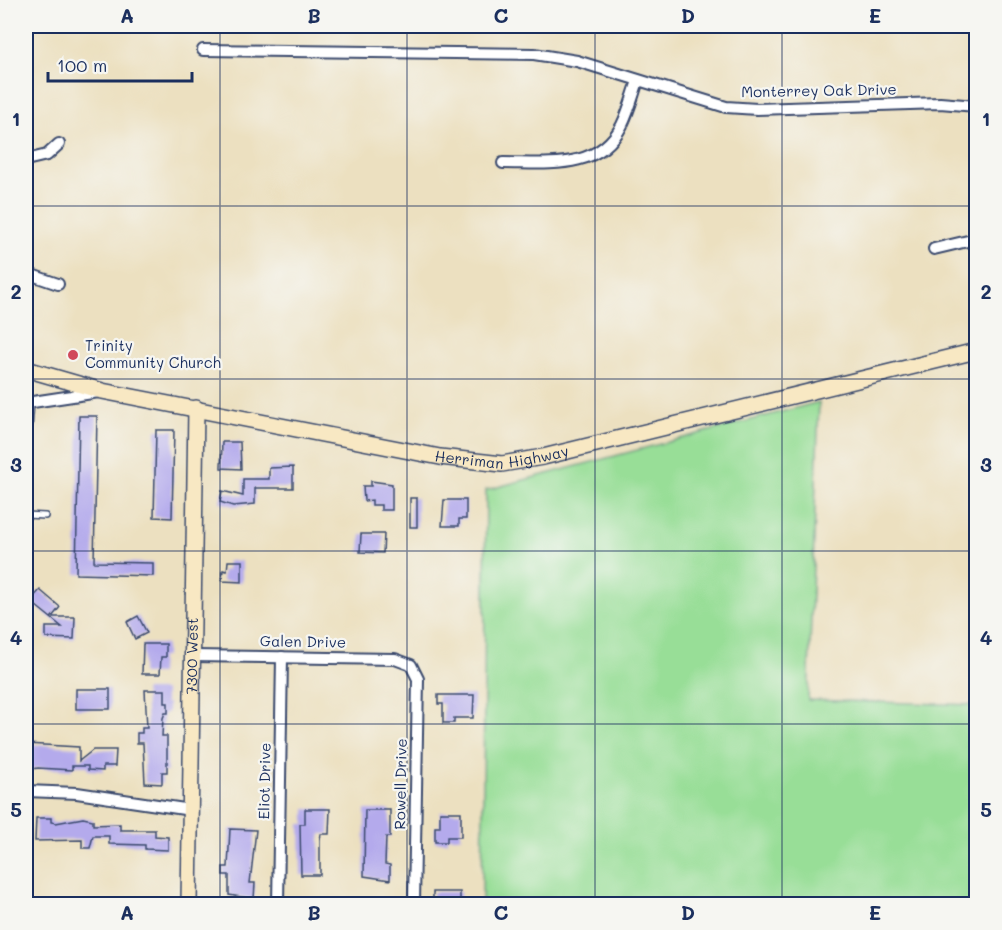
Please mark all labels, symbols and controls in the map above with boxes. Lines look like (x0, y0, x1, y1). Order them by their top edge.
text: A (120, 2, 134, 28)
text: B (307, 2, 321, 28)
text: C (494, 2, 509, 28)
text: D (681, 2, 695, 28)
text: E (869, 2, 881, 28)
scale bar (48, 45, 192, 83)
text: 100 m (57, 53, 107, 77)
street label: Monterrey Oak Drive (741, 79, 897, 101)
text: 1 (12, 105, 20, 131)
text: 1 (982, 105, 990, 131)
text: 2 (10, 278, 22, 304)
text: 2 (980, 278, 992, 304)
place label: Trinity Community Church (85, 335, 221, 372)
marker: Trinity Community Church (66, 348, 80, 362)
street label: Herriman Highway (434, 440, 571, 473)
text: 3 (10, 451, 22, 477)
text: 3 (980, 451, 992, 477)
street label: 7300 West (181, 617, 202, 695)
text: 4 (10, 624, 23, 650)
text: 4 (980, 624, 993, 650)
street label: Galen Drive (260, 630, 346, 652)
street label: Rowell Drive (389, 738, 411, 830)
street label: Eliot Drive (253, 742, 275, 820)
text: 5 (10, 796, 22, 822)
text: 5 (980, 796, 992, 822)
text: A (120, 899, 134, 925)
text: B (307, 899, 321, 925)
text: C (494, 899, 509, 925)
text: D (681, 899, 695, 925)
text: E (869, 899, 881, 925)

